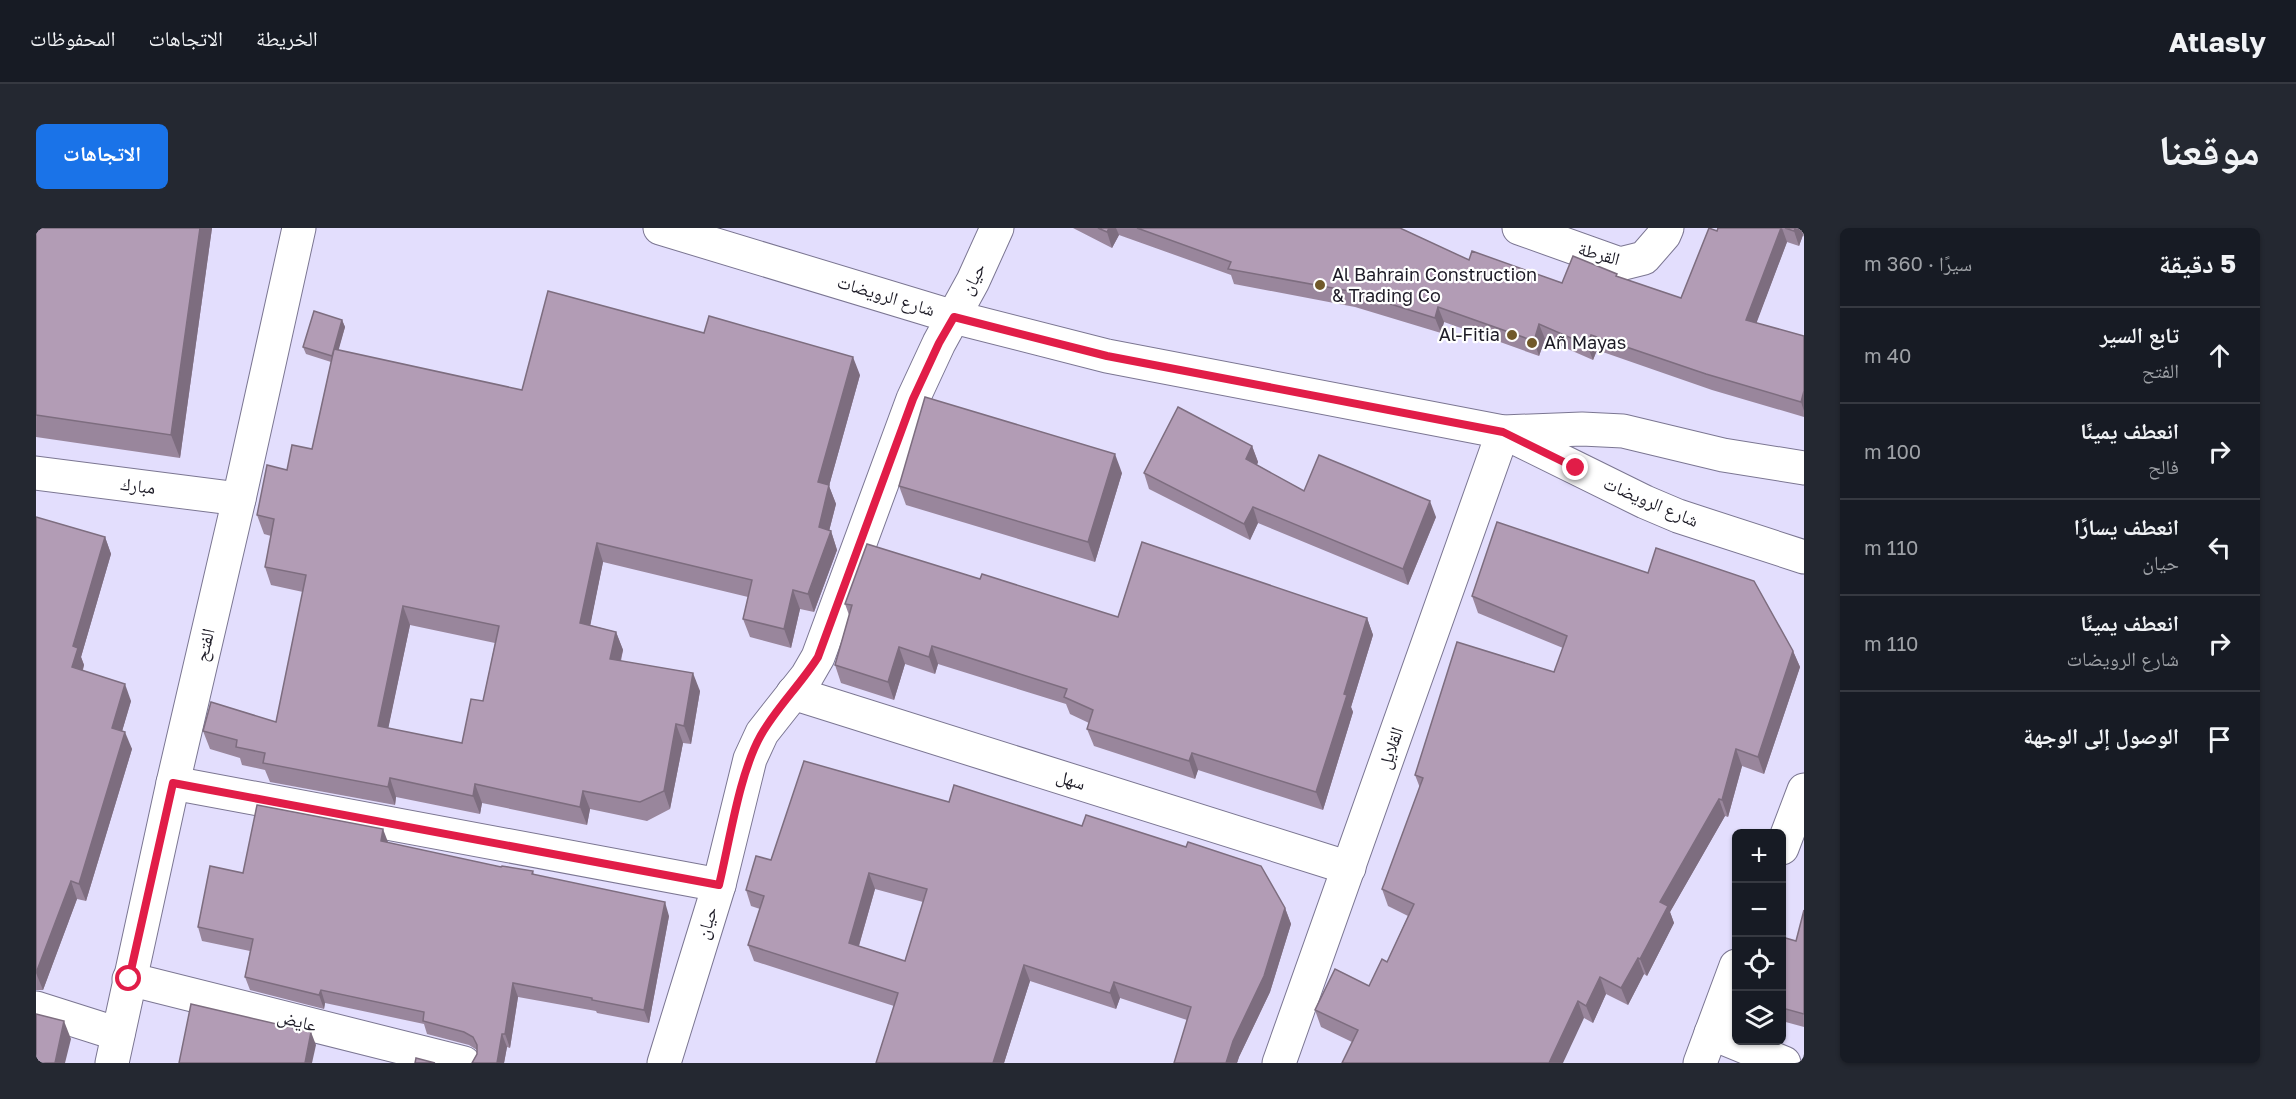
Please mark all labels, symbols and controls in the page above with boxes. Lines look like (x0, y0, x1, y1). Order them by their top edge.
text: المحفوظات (30, 25, 115, 51)
text: الاتجاهات (148, 25, 223, 51)
text: الخريطة (256, 25, 318, 51)
text: Atlasly (2169, 25, 2266, 58)
button: الاتجاهات (36, 124, 168, 189)
text: موقعنا (2159, 124, 2260, 174)
street label: القرطة (1576, 237, 1623, 269)
text: 5 دقيقة (2159, 248, 2236, 279)
text: سيرًا · 360 m (1864, 251, 1972, 275)
street label: حيان (955, 259, 990, 299)
place label: Al Bahrain Construction & Trading Co (1332, 263, 1537, 306)
street label: شارع الرويضات (834, 270, 938, 321)
marker: Al Bahrain Construction & Trading Co (1313, 278, 1327, 292)
text: تابع السير (2100, 321, 2179, 348)
place label: Al-Fitia (1439, 323, 1500, 345)
marker: Al-Fitia (1505, 328, 1519, 342)
place label: Añ Mayas (1544, 331, 1626, 353)
marker: Añ Mayas (1525, 336, 1539, 350)
icon: ahead (2203, 339, 2236, 372)
text: 40 m (1864, 343, 1911, 367)
text: الفتح (2142, 358, 2179, 382)
text: انعطف يمينًا (2080, 417, 2179, 444)
icon: right (2203, 435, 2236, 468)
text: 100 m (1864, 439, 1921, 463)
route end (1562, 454, 1588, 480)
text: فالح (2148, 454, 2179, 478)
street label: شارع الرويضات (1600, 471, 1702, 532)
street label: مبارك (119, 472, 157, 499)
text: انعطف يسارًا (2074, 513, 2179, 540)
icon: left (2203, 531, 2236, 564)
text: 110 m (1864, 535, 1919, 559)
text: حيان (2142, 550, 2179, 574)
text: انعطف يمينًا (2080, 609, 2179, 636)
street label: الفتح (190, 626, 220, 664)
icon: right (2203, 627, 2236, 660)
text: 110 m (1864, 631, 1919, 655)
text: شارع الرويضات (2067, 646, 2179, 670)
text: الوصول إلى الوجهة (2023, 722, 2179, 749)
icon: arrive (2203, 723, 2236, 756)
street label: القلايل (1373, 724, 1408, 772)
street label: سهل (1054, 764, 1089, 795)
map controls (1732, 829, 1786, 1045)
button: + (1732, 829, 1786, 883)
button: − (1732, 883, 1786, 937)
street label: حيان (691, 904, 722, 942)
button: locate (1732, 937, 1786, 991)
route start (115, 965, 141, 991)
button: layers (1732, 991, 1786, 1045)
street label: عايض (275, 1005, 319, 1036)

